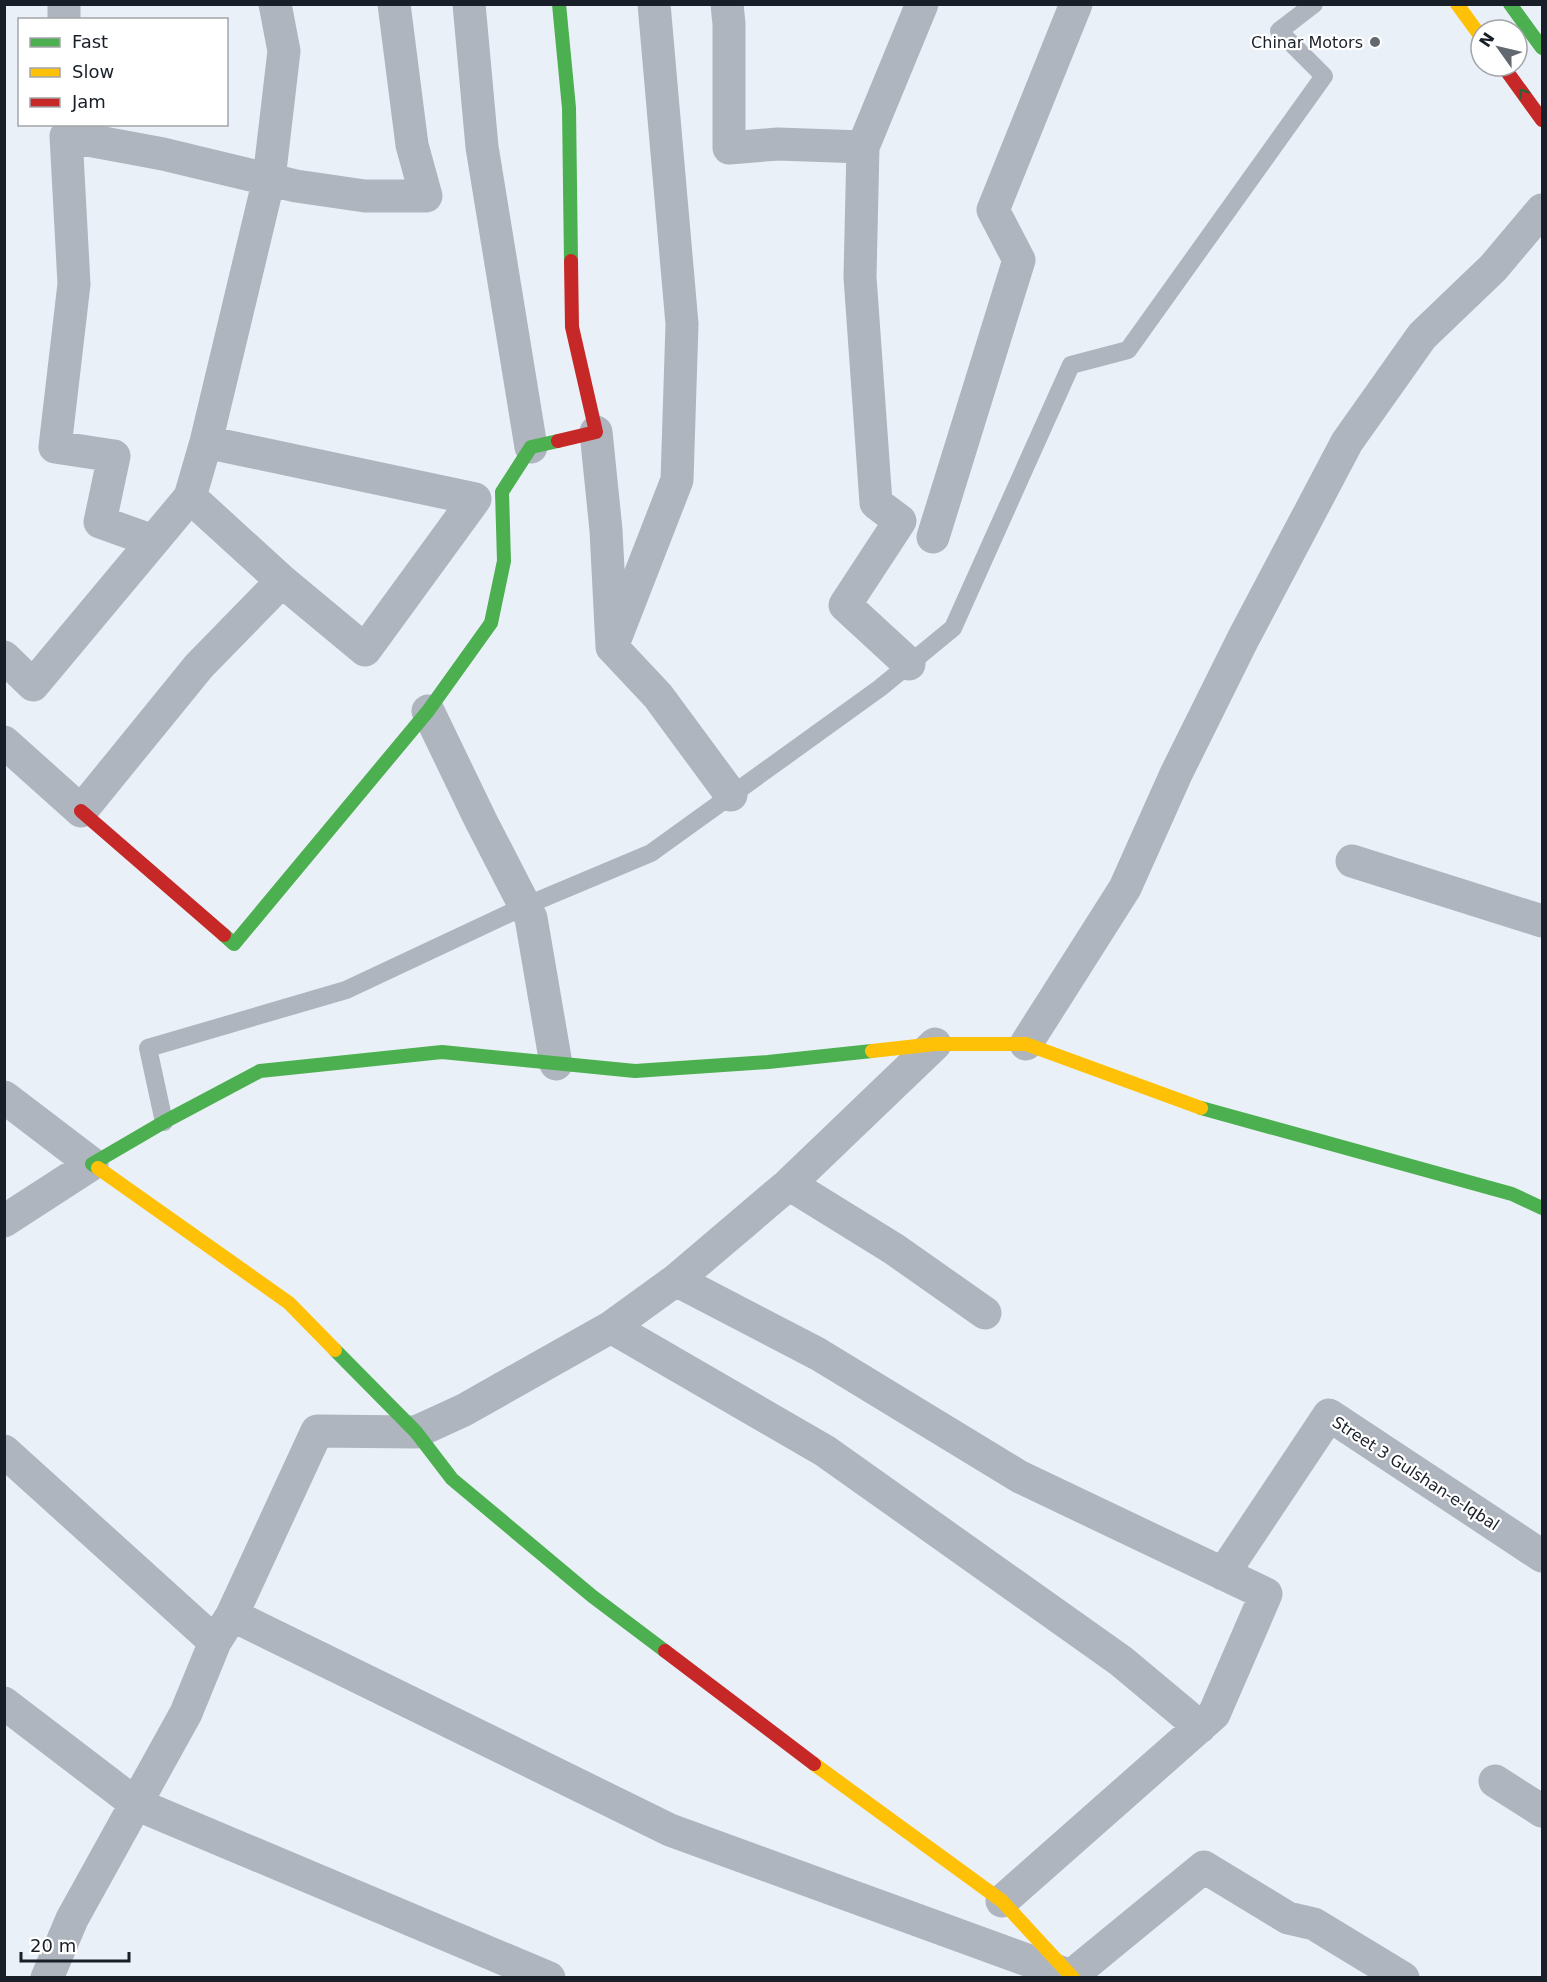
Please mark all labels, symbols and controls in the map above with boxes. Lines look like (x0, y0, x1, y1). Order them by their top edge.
legend (18, 18, 228, 126)
north arrow (1469, 18, 1529, 78)
text: N (1475, 29, 1499, 51)
text: Fast (72, 31, 108, 52)
place label: Chinar Motors (1251, 33, 1363, 52)
marker: Chinar Motors (1368, 35, 1382, 49)
text: Slow (72, 61, 114, 82)
one-way arrow (1519, 89, 1530, 100)
text: Jam (71, 91, 106, 112)
street label: Street 3 Gulshan-e-Iqbal (1329, 1412, 1503, 1535)
scale bar (21, 1925, 129, 1963)
text: 20 m (30, 1935, 76, 1956)

